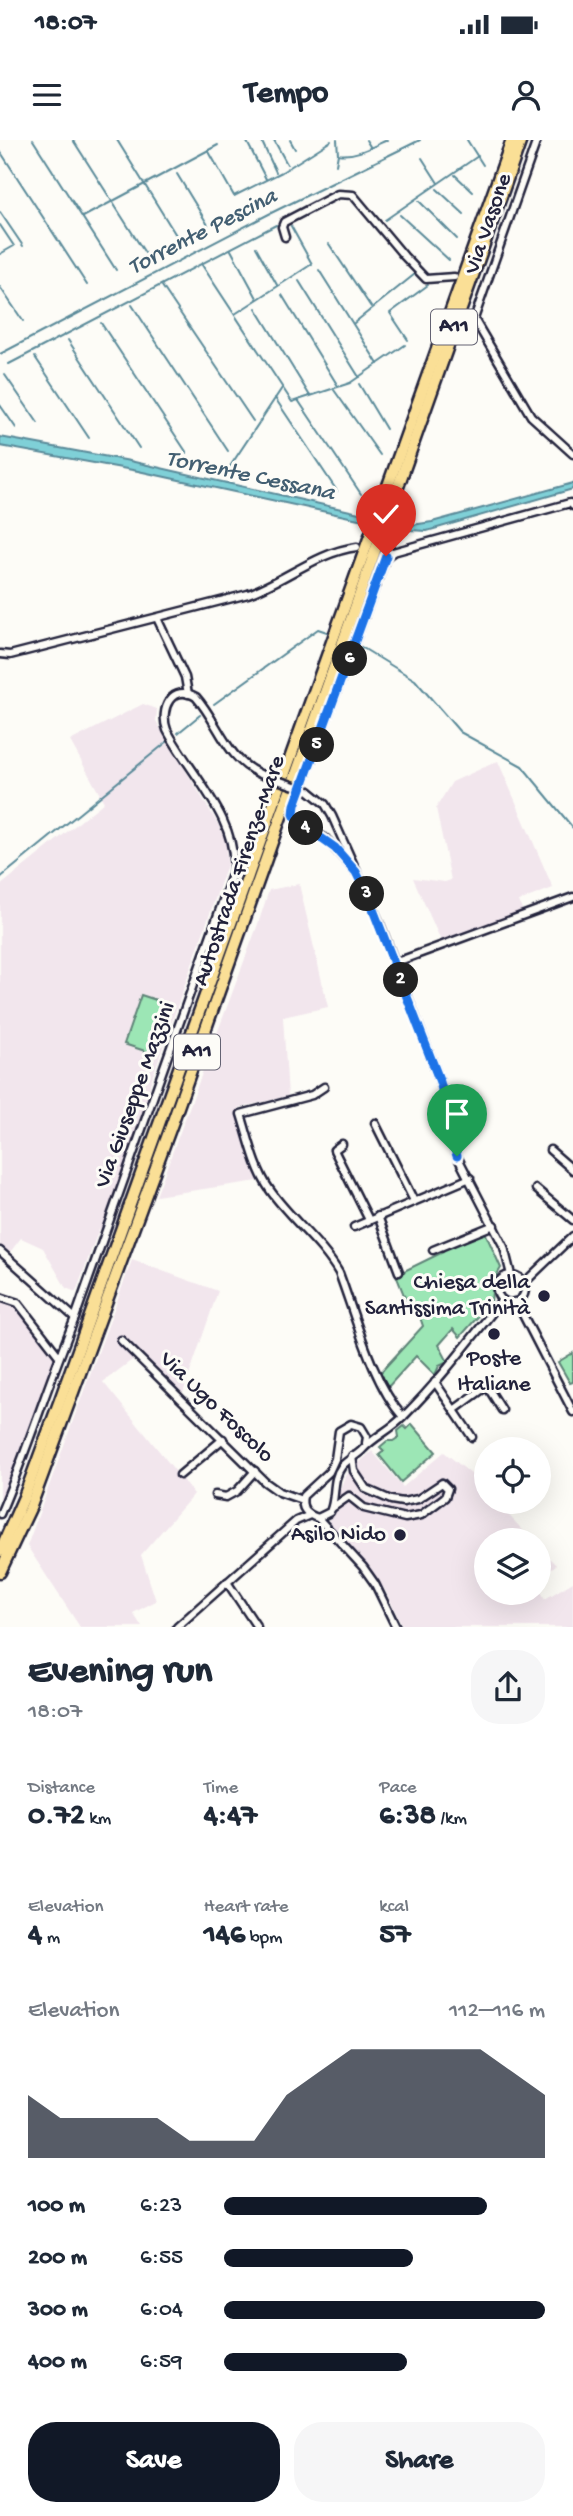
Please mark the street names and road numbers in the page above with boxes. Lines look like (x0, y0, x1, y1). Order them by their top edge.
street label: Via Vasone (459, 169, 519, 279)
road number: A11 (431, 310, 477, 344)
street label: Autostrada Firenze-Mare (188, 751, 292, 990)
street label: Via Giuseppe Mazzini (89, 998, 182, 1193)
road number: A11 (174, 1034, 220, 1070)
street label: Via Ugo Foscolo (152, 1346, 279, 1469)

